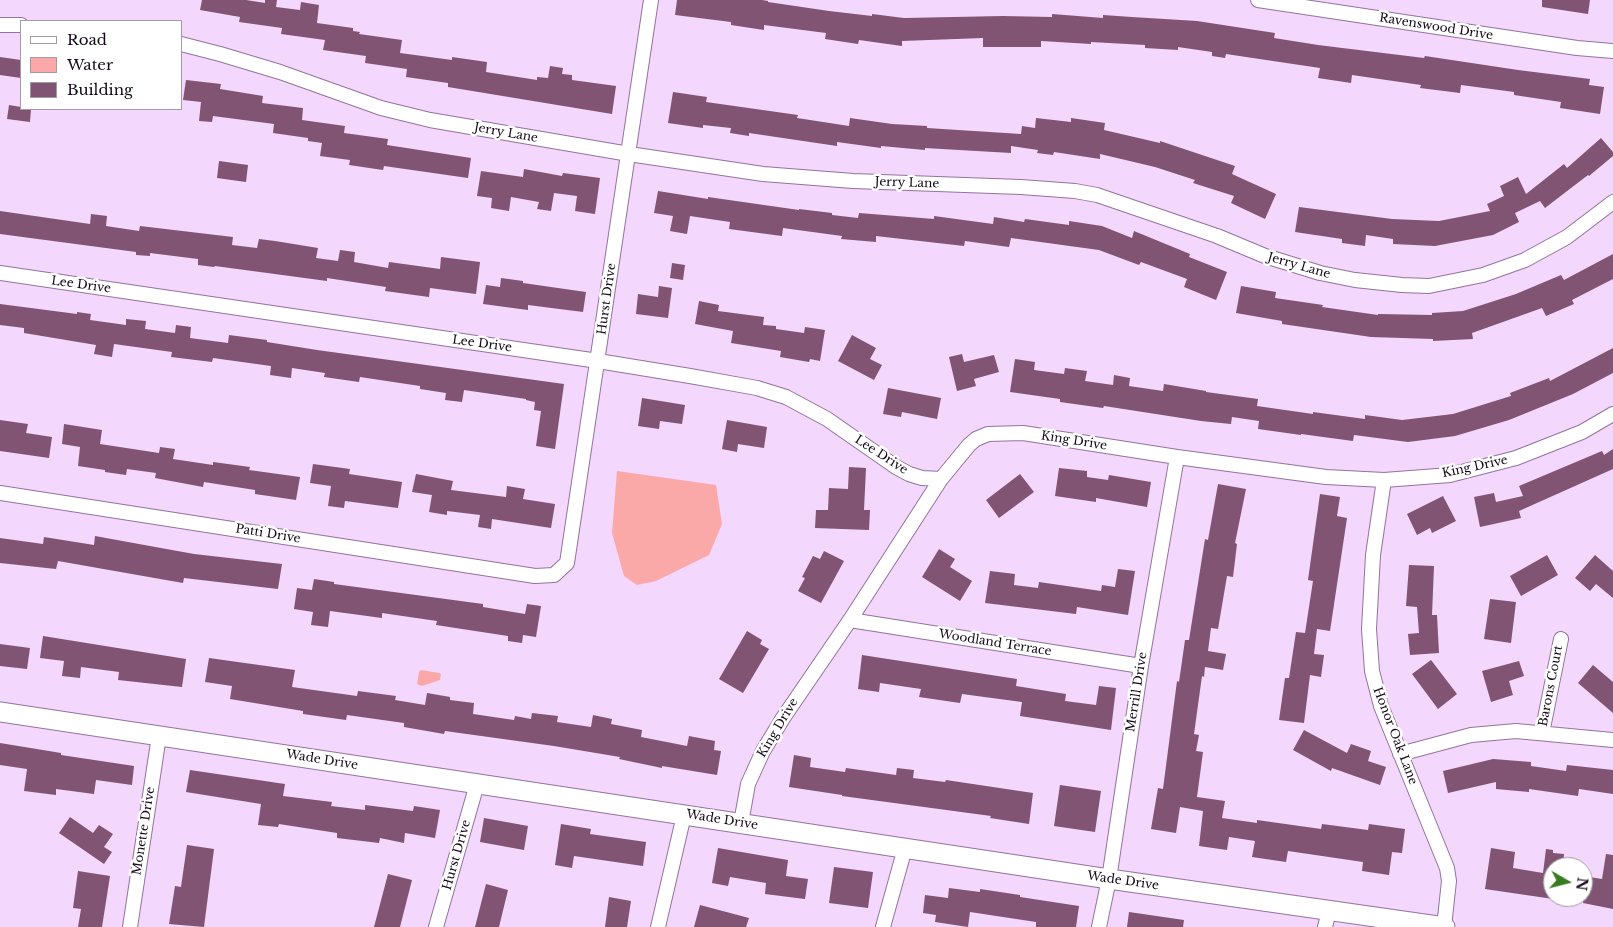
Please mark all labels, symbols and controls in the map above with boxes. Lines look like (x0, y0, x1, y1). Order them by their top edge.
street label: Ravenswood Drive (1378, 11, 1494, 43)
legend (20, 20, 182, 110)
text: Road (67, 30, 107, 49)
text: Water (67, 55, 113, 74)
text: Building (67, 80, 133, 99)
street label: Jerry Lane (473, 120, 539, 146)
street label: Jerry Lane (875, 175, 939, 191)
street label: Jerry Lane (1266, 250, 1332, 282)
street label: Hurst Drive (595, 262, 619, 336)
street label: Lee Drive (50, 274, 112, 296)
street label: Lee Drive (451, 333, 513, 355)
street label: King Drive (1040, 429, 1108, 453)
street label: Lee Drive (852, 433, 910, 477)
street label: King Drive (1441, 453, 1509, 481)
street label: Patti Drive (234, 522, 302, 546)
street label: Woodland Terrace (938, 627, 1052, 659)
street label: Barons Court (1536, 644, 1566, 728)
street label: Merrill Drive (1124, 651, 1150, 733)
street label: Honor Oak Lane (1370, 685, 1420, 787)
street label: King Drive (755, 696, 801, 760)
street label: Wade Drive (285, 747, 359, 773)
street label: Monette Drive (130, 786, 158, 876)
street label: Wade Drive (685, 807, 759, 833)
street label: Hurst Drive (440, 818, 474, 892)
north arrow (1543, 857, 1593, 907)
street label: Wade Drive (1086, 869, 1160, 893)
text: N (1572, 876, 1592, 892)

